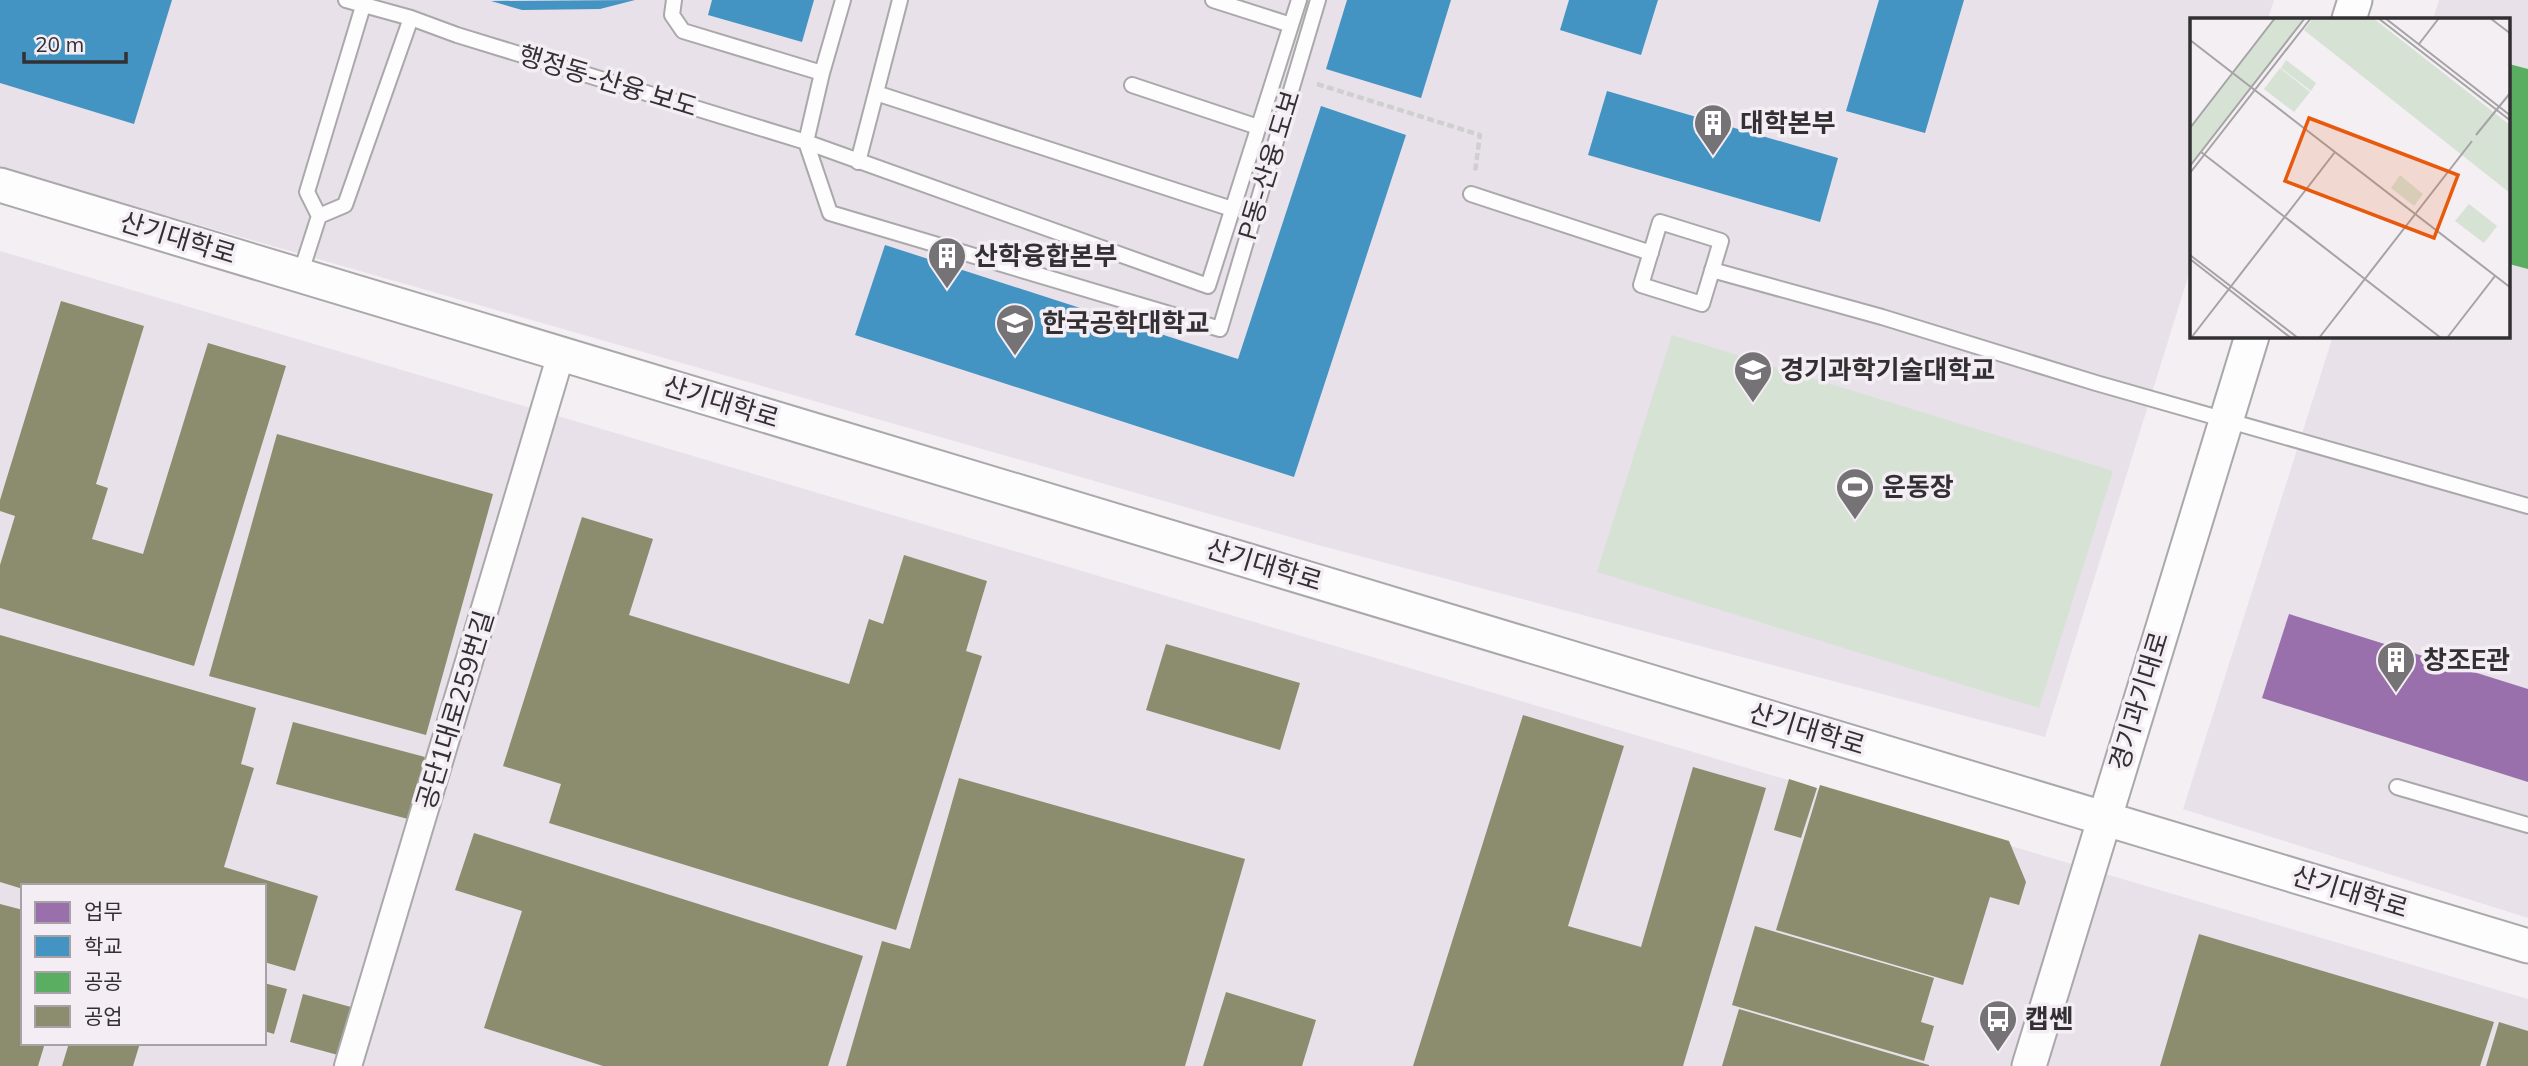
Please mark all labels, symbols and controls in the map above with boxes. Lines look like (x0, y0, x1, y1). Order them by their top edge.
inset map (2190, 18, 2510, 338)
scale bar (24, 21, 126, 65)
text: 20 m (35, 31, 84, 57)
street label: 행정동-산융 보도 (515, 38, 702, 123)
street label: P동-산융 도보 (1230, 86, 1307, 244)
building icon: 대학본부 (1692, 102, 1734, 157)
place label: 대학본부 (1740, 106, 1836, 139)
street label: 산기대학로 (116, 204, 240, 271)
building icon: 산학융합본부 (926, 235, 968, 290)
place label: 산학융합본부 (974, 239, 1118, 272)
school or university icon: 한국공학대학교 (994, 302, 1036, 357)
place label: 한국공학대학교 (1042, 306, 1209, 339)
school or university icon: 경기과학기술대학교 (1732, 349, 1774, 404)
place label: 경기과학기술대학교 (1780, 353, 1995, 386)
street label: 산기대학로 (659, 368, 783, 435)
sports icon: 운동장 (1834, 466, 1876, 521)
place label: 운동장 (1882, 470, 1954, 503)
street label: 산기대학로 (1202, 531, 1326, 598)
street label: 공단1대로259번길 (409, 607, 500, 813)
street label: 경기과기대로 (2102, 627, 2175, 774)
building icon: 창조E관 (2375, 639, 2417, 694)
place label: 창조E관 (2423, 643, 2510, 676)
street label: 산기대학로 (1745, 695, 1869, 762)
street label: 산기대학로 (2288, 858, 2412, 925)
legend (21, 884, 266, 1045)
text: 업무 (84, 898, 123, 924)
text: 학교 (84, 933, 123, 959)
text: 공공 (84, 968, 123, 994)
bus stop icon: 캡쎈 (1977, 998, 2019, 1053)
place label: 캡쎈 (2025, 1002, 2073, 1035)
text: 공업 (84, 1003, 123, 1029)

